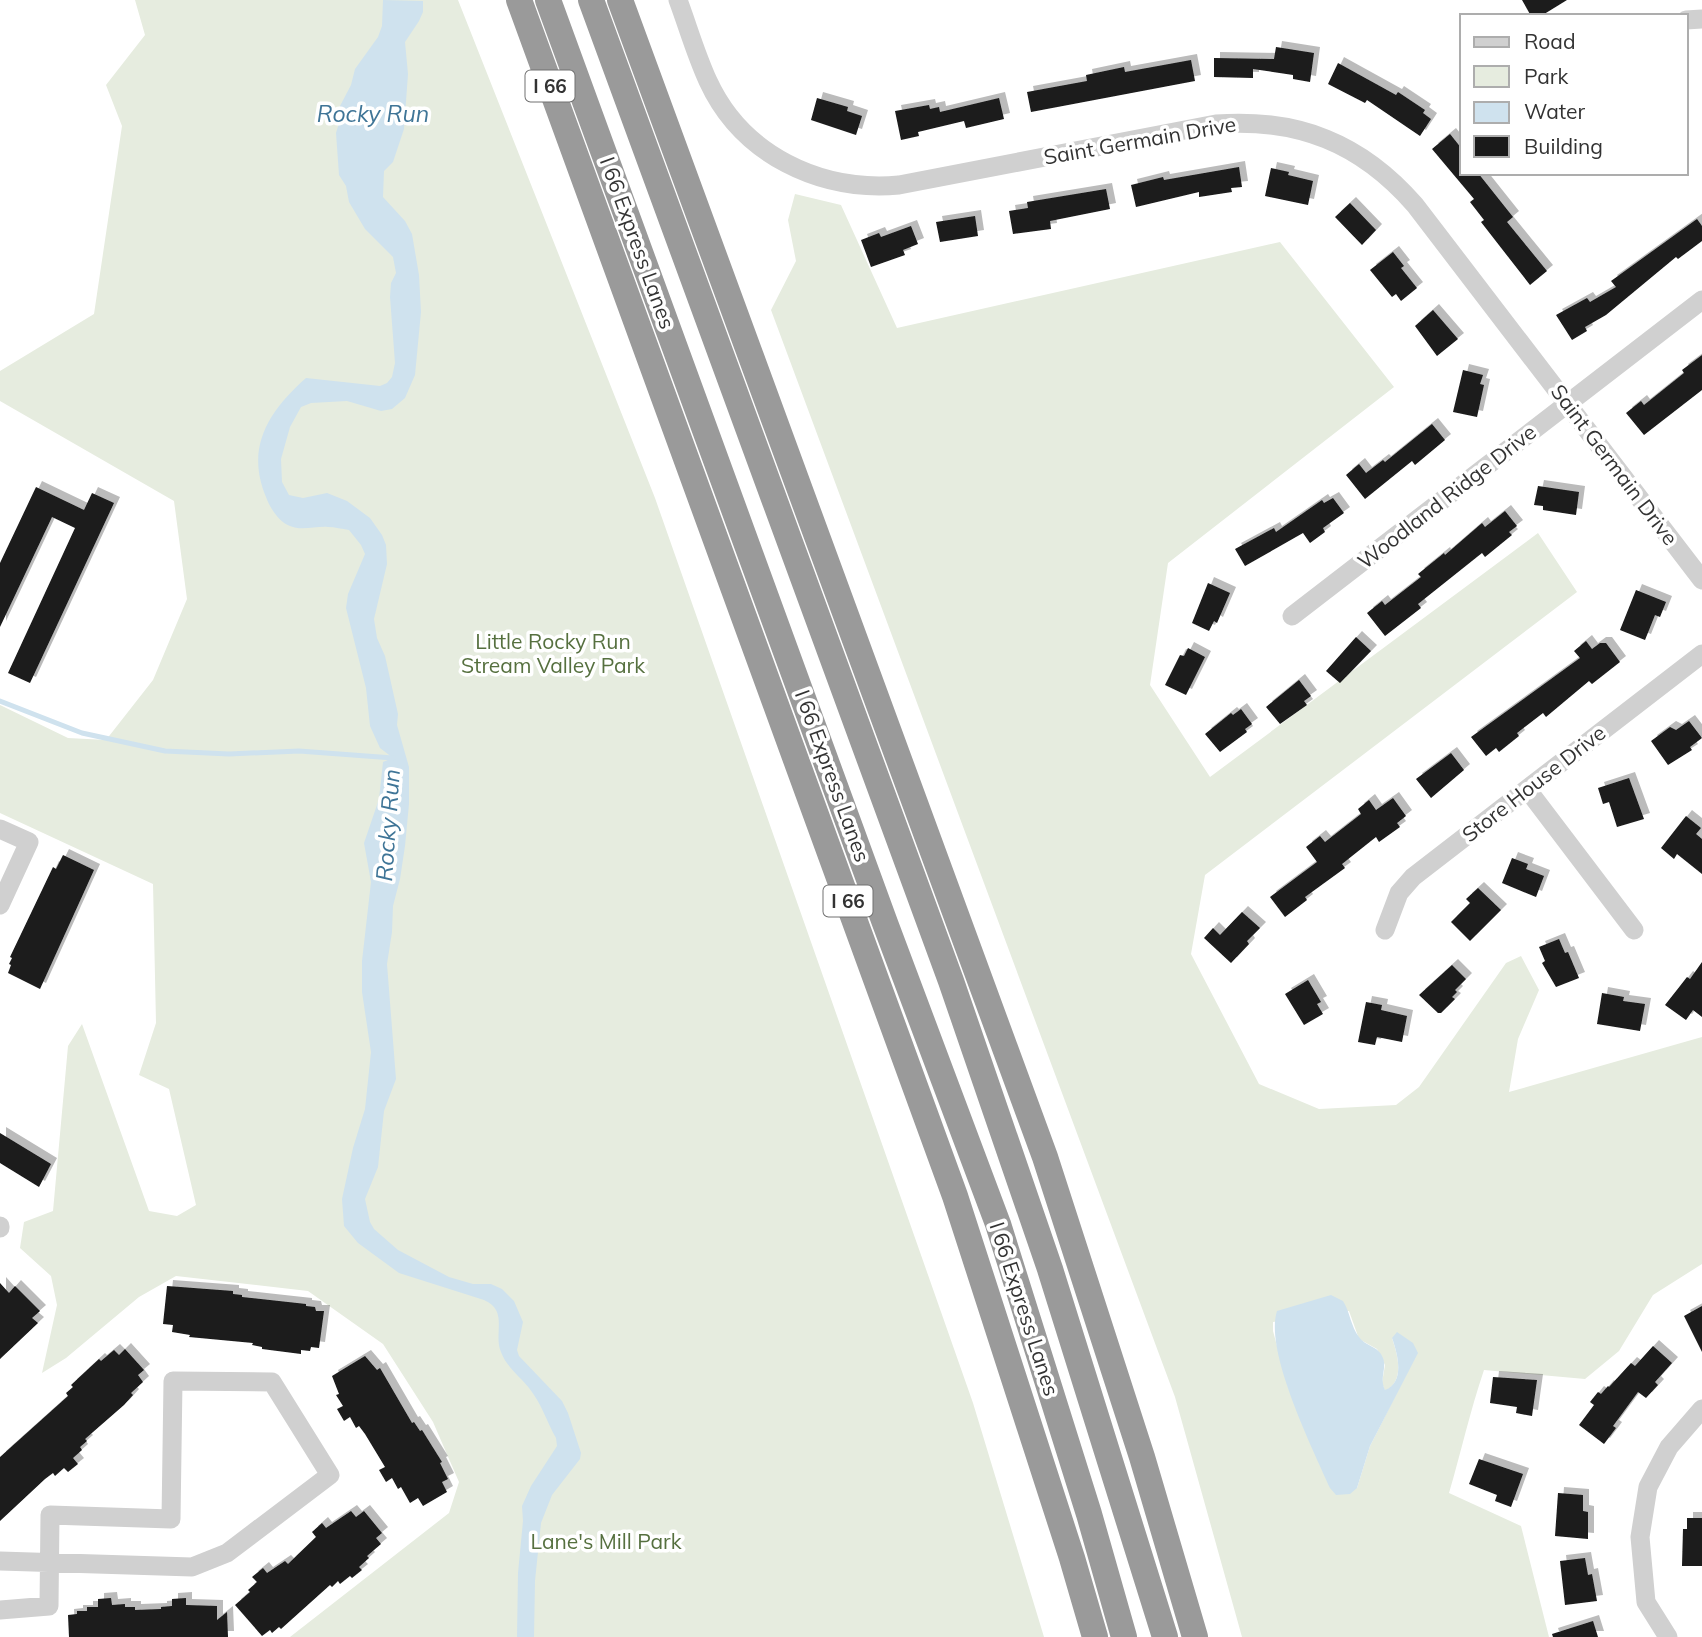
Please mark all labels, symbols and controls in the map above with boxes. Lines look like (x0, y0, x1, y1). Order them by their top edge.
legend (1460, 14, 1688, 175)
text: Road (1524, 28, 1575, 54)
text: Park (1524, 63, 1568, 89)
road number: I 66 (526, 71, 574, 102)
text: Water (1524, 98, 1585, 124)
water label: Rocky Run (317, 99, 429, 128)
street label: Saint Germain Drive (1042, 110, 1238, 170)
text: Building (1524, 133, 1603, 159)
street label: I 66 Express Lanes (595, 153, 681, 332)
street label: Saint Germain Drive (1546, 379, 1684, 550)
street label: Woodland Ridge Drive (1352, 419, 1541, 574)
park label: Little Rocky Run Stream Valley Park (461, 628, 645, 678)
street label: I 66 Express Lanes (790, 686, 876, 865)
street label: Store House Drive (1456, 719, 1610, 847)
water label: Rocky Run (369, 768, 406, 882)
road number: I 66 (824, 886, 872, 917)
street label: I 66 Express Lanes (985, 1219, 1065, 1399)
park label: Lane's Mill Park (530, 1528, 682, 1554)

